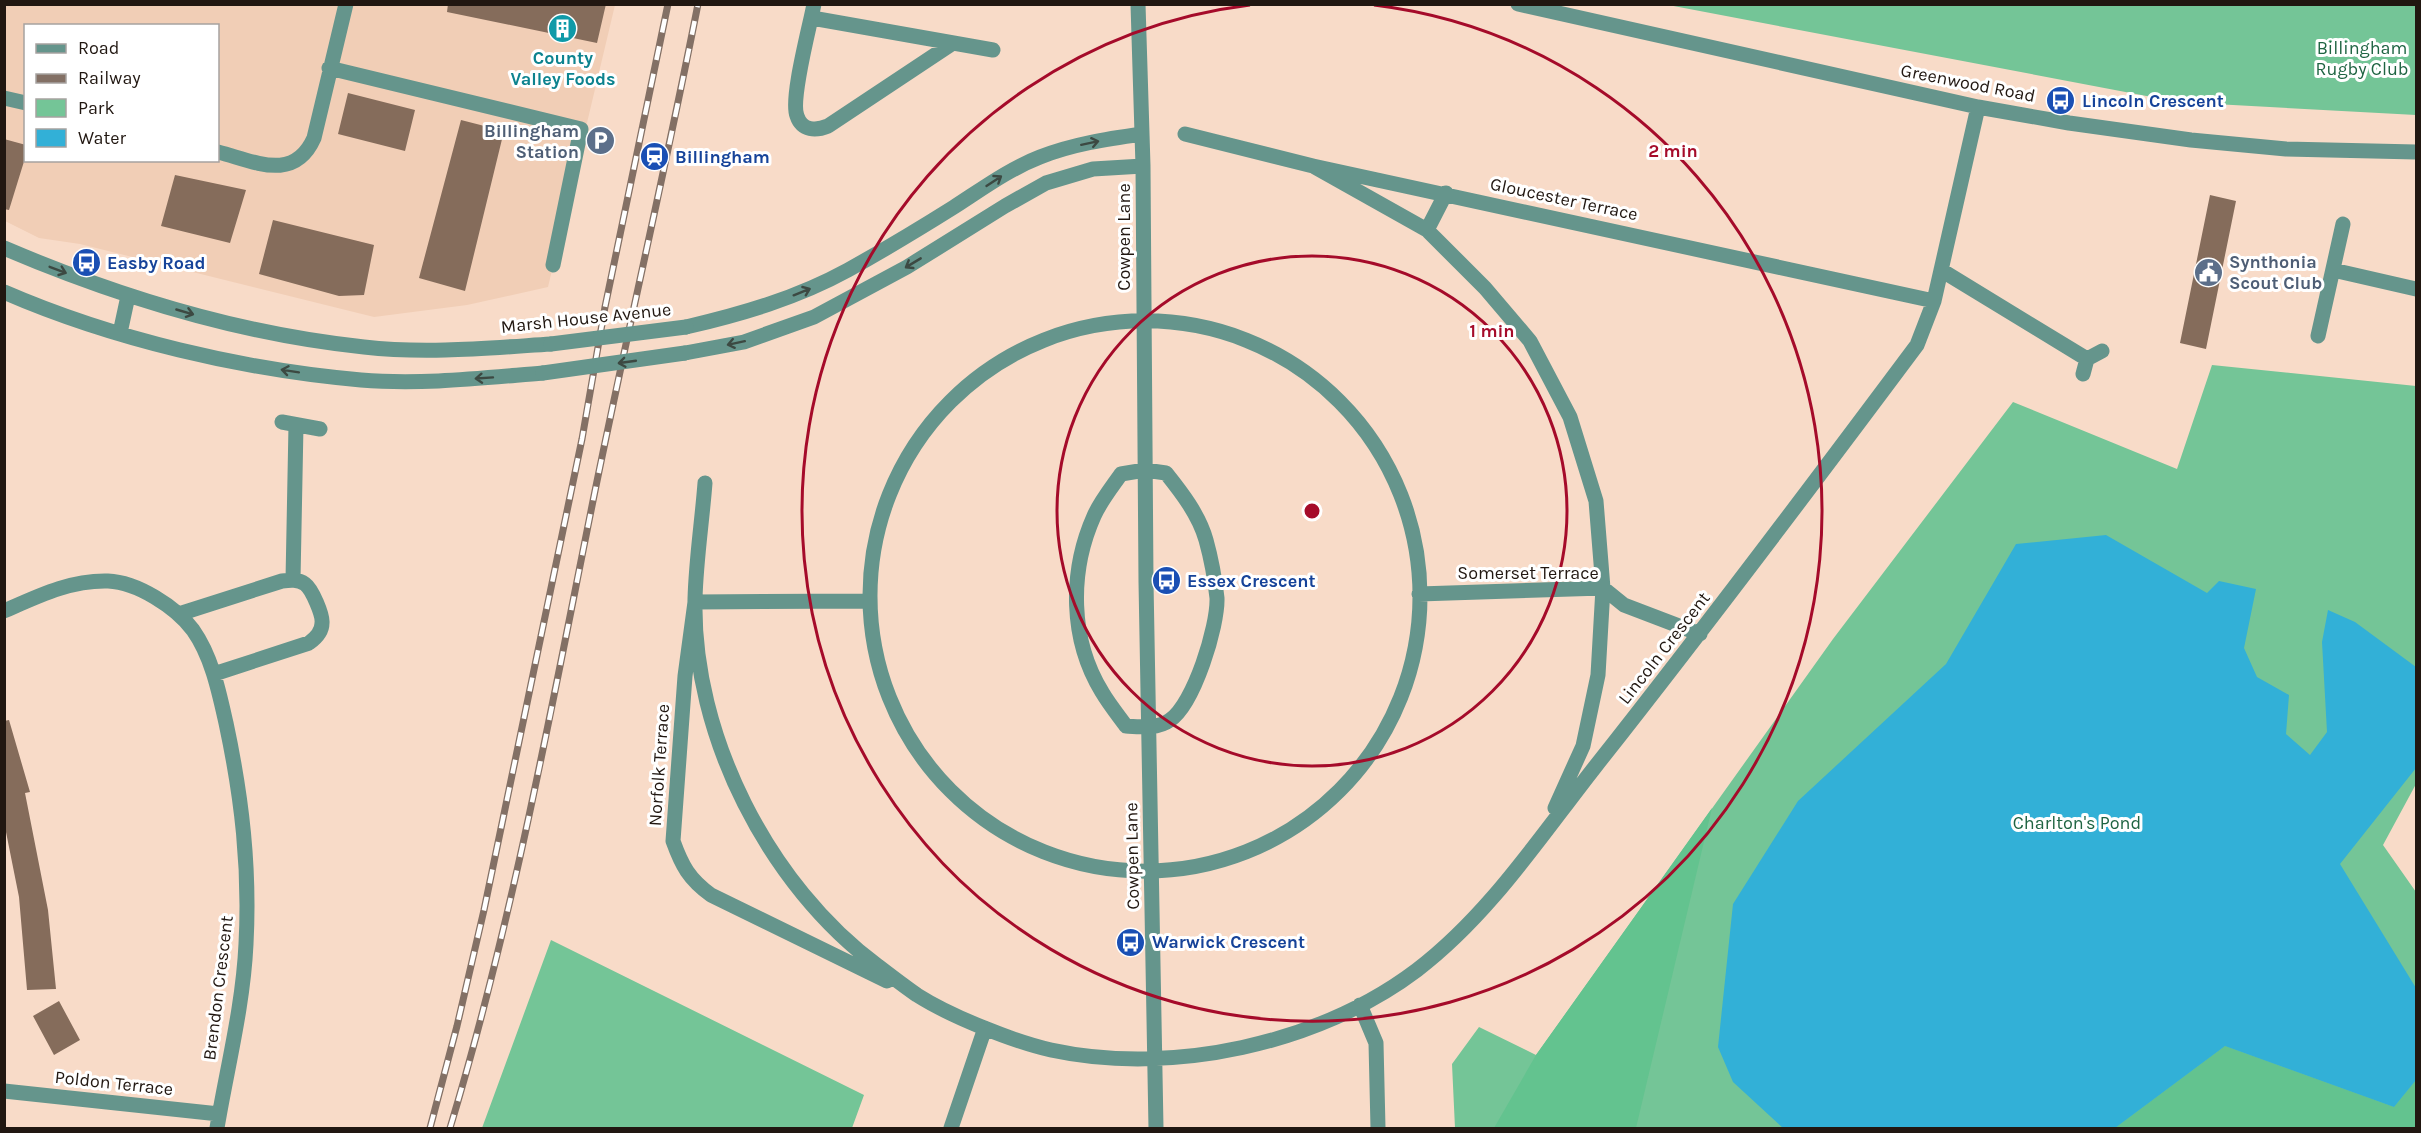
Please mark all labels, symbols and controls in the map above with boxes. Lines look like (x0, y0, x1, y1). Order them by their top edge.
building icon: County Valley Foods (547, 13, 579, 45)
legend (24, 24, 219, 162)
text: Road (78, 37, 119, 59)
park label: Billingham Rugby Club (2315, 37, 2409, 80)
place label: County Valley Foods (511, 47, 615, 90)
street label: Greenwood Road (1899, 59, 2037, 107)
text: Railway (78, 67, 141, 89)
bus stop icon: Lincoln Crescent (2045, 85, 2077, 117)
place label: Lincoln Crescent (2082, 90, 2224, 112)
text: Park (78, 97, 115, 119)
place label: Billingham Station (484, 120, 579, 163)
parking icon: Billingham Station (584, 125, 616, 157)
text: Water (78, 127, 126, 149)
one-way arrow (1081, 136, 1100, 148)
text: 2 min (1648, 140, 1698, 162)
station icon: Billingham (638, 141, 670, 173)
place label: Billingham (675, 146, 770, 168)
street label: Gloucester Terrace (1488, 173, 1640, 225)
one-way arrow (985, 175, 1002, 187)
street label: Cowpen Lane (1113, 183, 1135, 291)
bus stop icon: Easby Road (70, 247, 102, 279)
place label: Synthonia Scout Club (2229, 251, 2322, 294)
place label: Easby Road (107, 252, 206, 274)
public building icon: Synthonia Scout Club (2192, 256, 2224, 288)
one-way arrow (905, 258, 922, 270)
one-way arrow (49, 266, 67, 277)
one-way arrow (792, 286, 810, 297)
street label: Marsh House Avenue (500, 298, 672, 338)
one-way arrow (175, 307, 194, 318)
text: 1 min (1469, 320, 1515, 342)
one-way arrow (727, 338, 746, 350)
one-way arrow (618, 357, 637, 368)
one-way arrow (281, 365, 300, 376)
one-way arrow (475, 373, 495, 384)
centre of rings (1302, 501, 1322, 521)
street label: Somerset Terrace (1457, 562, 1599, 584)
bus stop icon: Essex Crescent (1150, 565, 1182, 597)
place label: Essex Crescent (1187, 570, 1316, 592)
street label: Lincoln Crescent (1613, 587, 1715, 708)
street label: Norfolk Terrace (644, 703, 674, 827)
street label: Cowpen Lane (1120, 802, 1144, 910)
park label: Charlton's Pond (2013, 812, 2141, 834)
street label: Brendon Crescent (198, 914, 238, 1062)
bus stop icon: Warwick Crescent (1115, 926, 1147, 958)
place label: Warwick Crescent (1152, 931, 1305, 953)
street label: Poldon Terrace (54, 1066, 174, 1100)

